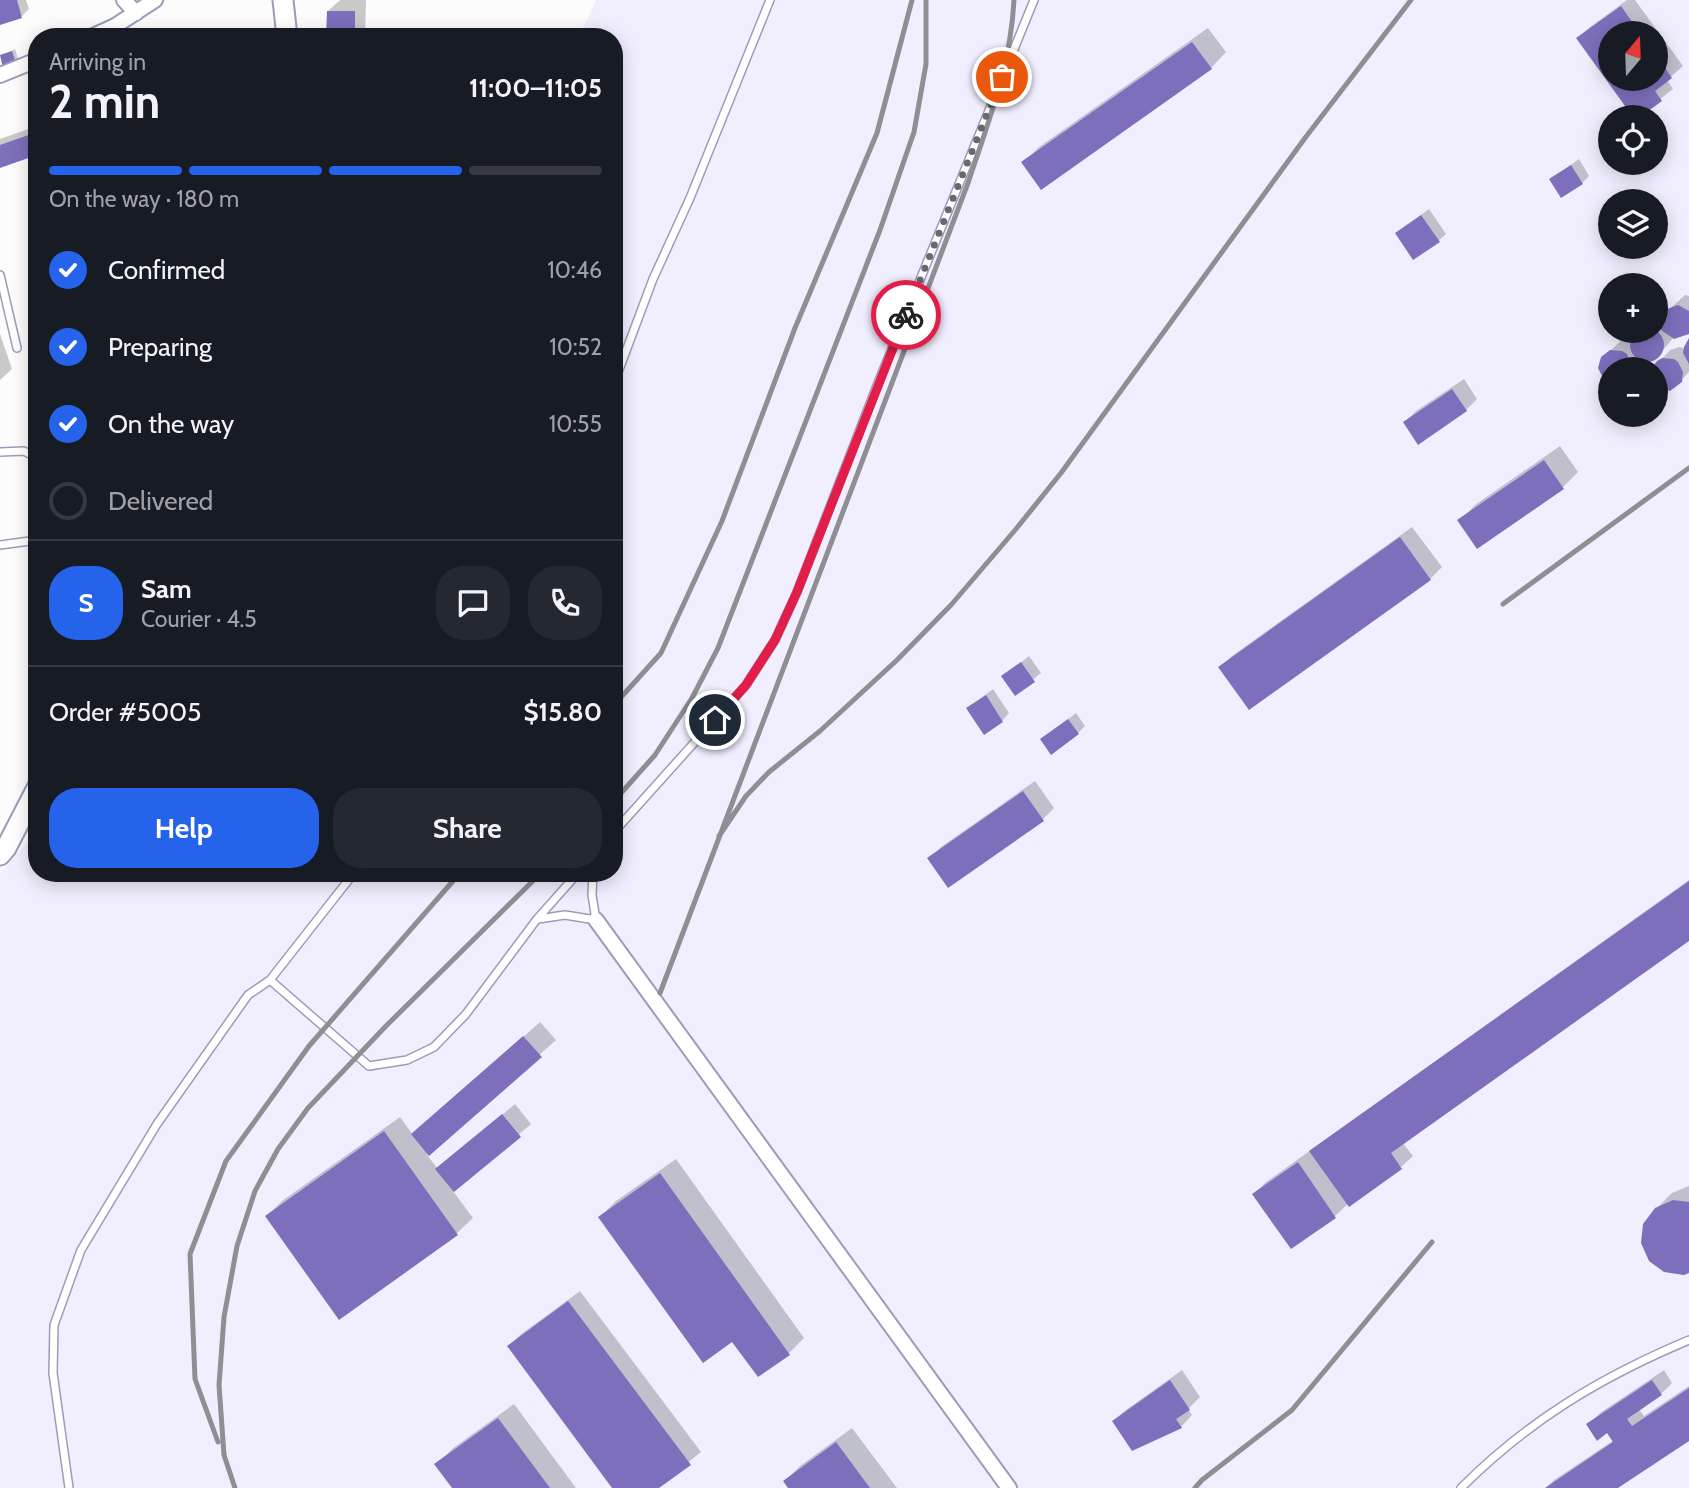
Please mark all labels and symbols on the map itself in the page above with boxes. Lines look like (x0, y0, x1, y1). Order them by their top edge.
north arrow (1598, 21, 1668, 91)
pin (972, 47, 1032, 107)
courier (871, 280, 941, 350)
pin (685, 690, 745, 750)

